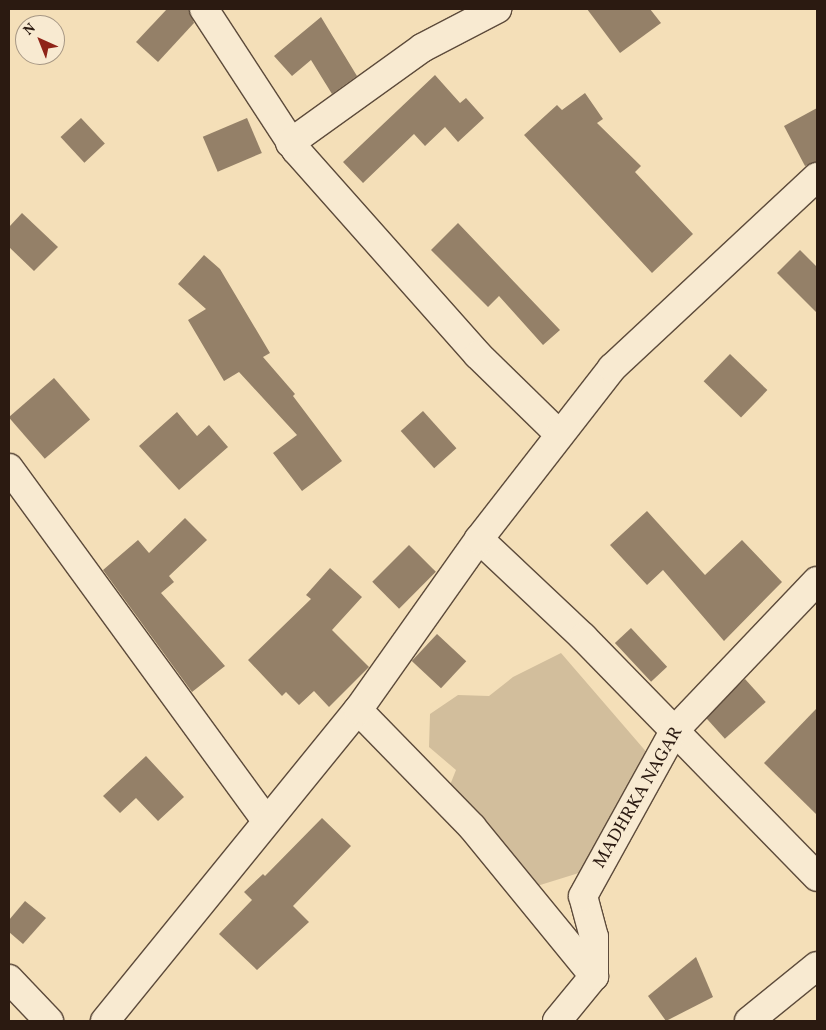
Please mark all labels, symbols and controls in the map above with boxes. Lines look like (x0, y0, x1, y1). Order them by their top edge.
north arrow (15, 15, 65, 65)
text: N (20, 19, 40, 40)
street label: MADHRKA NAGAR (590, 723, 688, 873)

